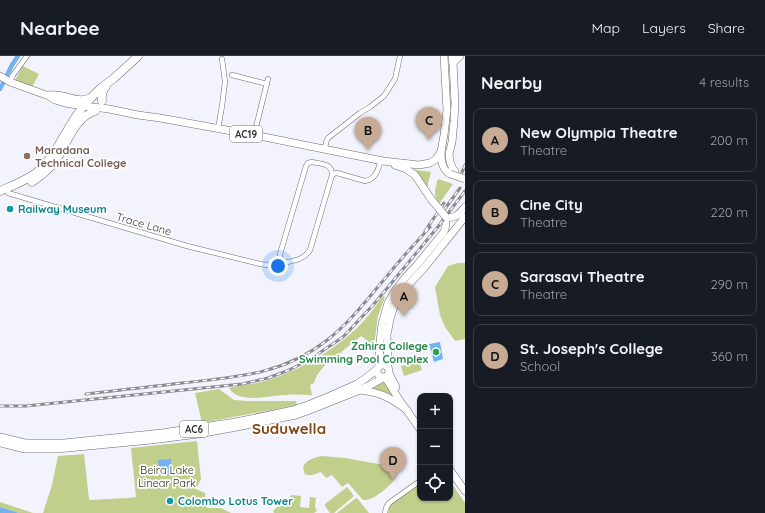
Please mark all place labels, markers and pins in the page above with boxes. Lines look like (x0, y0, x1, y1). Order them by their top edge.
pin: C (416, 107, 442, 140)
pin: B (355, 117, 381, 150)
place label: Maradana Technical College (35, 143, 127, 170)
marker: Maradana Technical College (22, 151, 32, 161)
place label: Railway Museum (18, 202, 107, 216)
marker: Railway Museum (5, 204, 15, 214)
pin: A (391, 283, 417, 316)
place label: Zahira College Swimming Pool Complex (299, 339, 429, 366)
marker: Zahira College Swimming Pool Complex (431, 347, 441, 357)
pin: D (380, 447, 406, 480)
place label: Colombo Lotus Tower (178, 494, 293, 508)
marker: Colombo Lotus Tower (165, 496, 175, 506)

